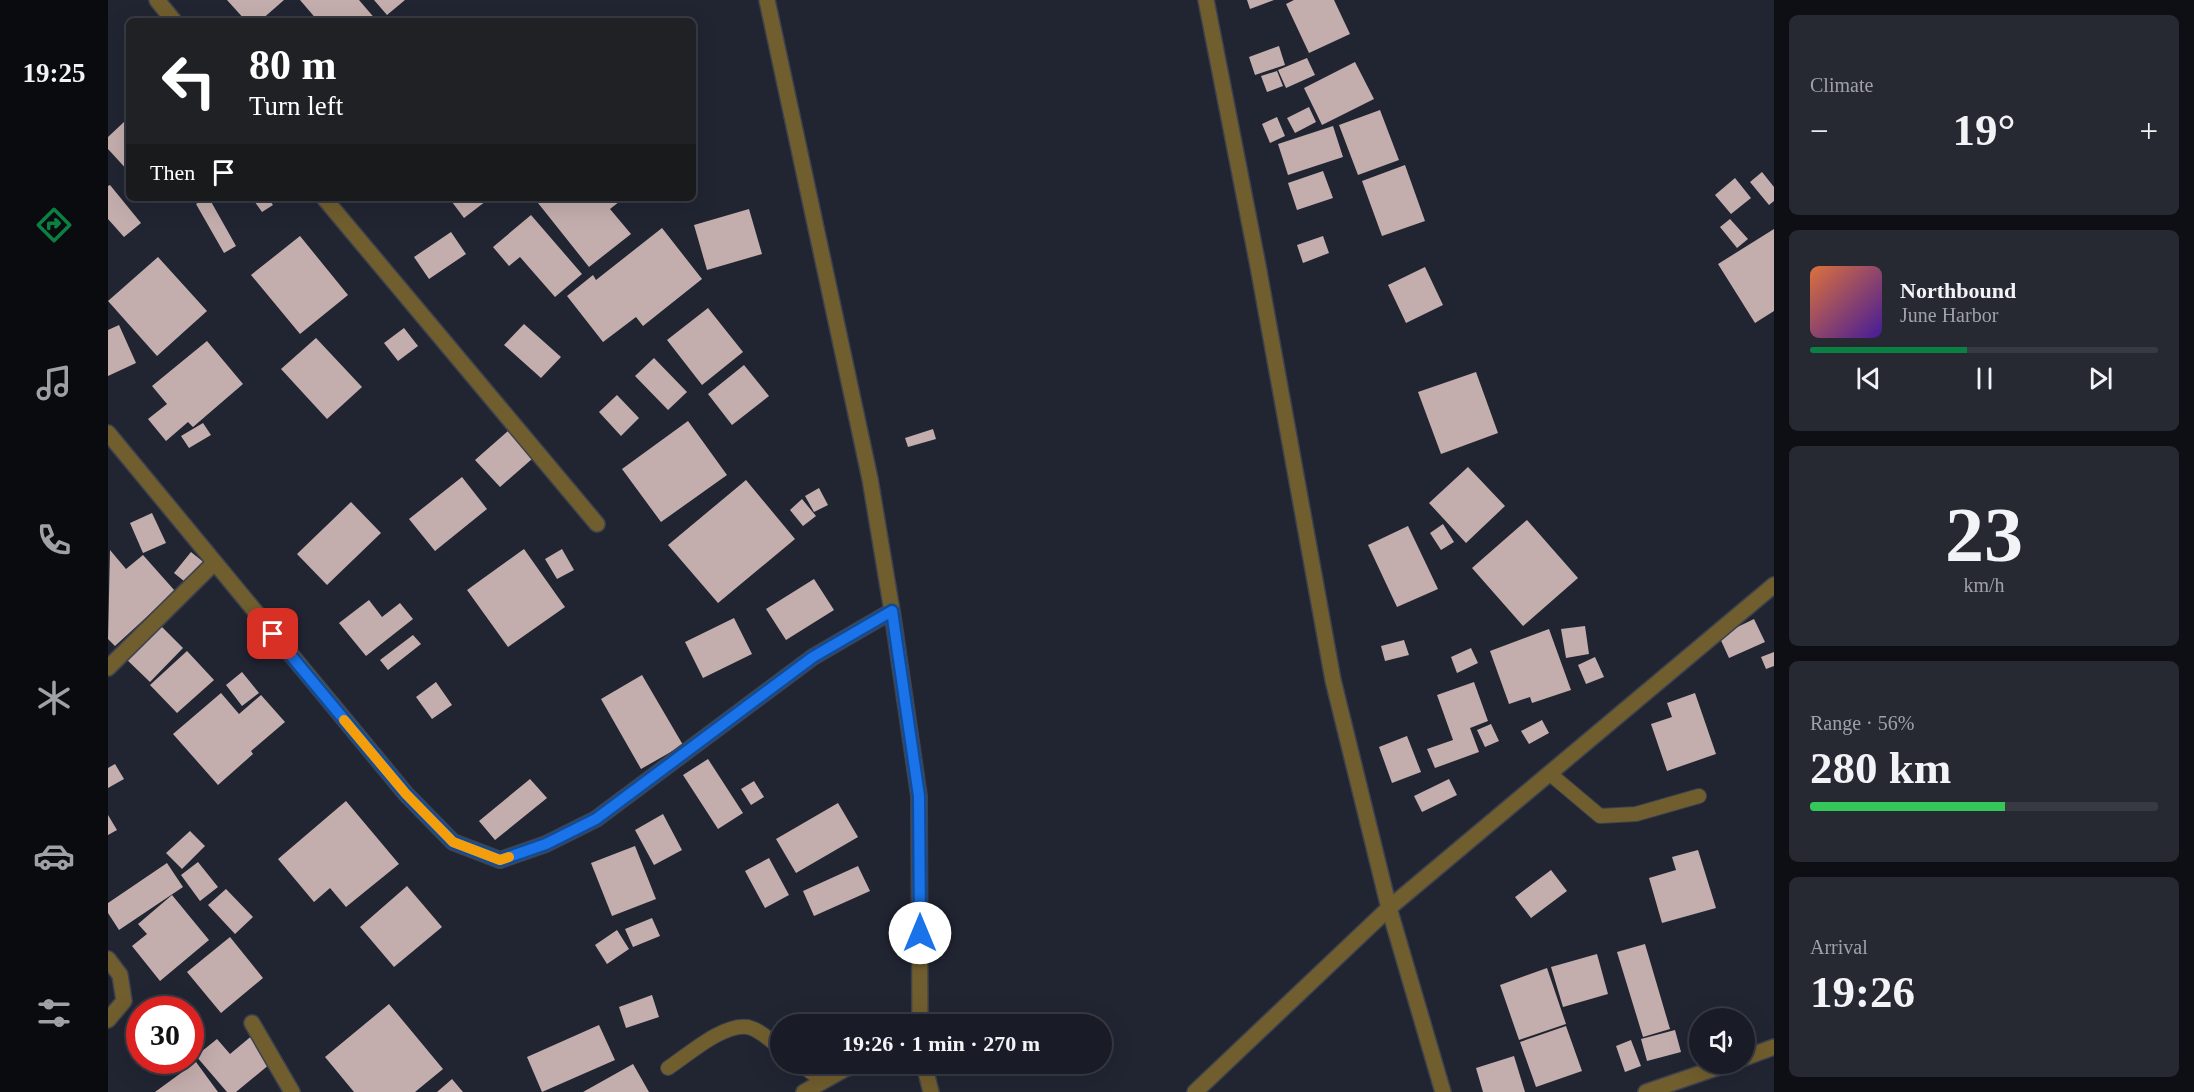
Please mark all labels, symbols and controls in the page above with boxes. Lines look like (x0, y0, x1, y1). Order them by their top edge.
icon: left (150, 42, 228, 120)
text: 80 m (249, 42, 337, 88)
text: 19:25 (23, 58, 86, 88)
text: Climate (1810, 74, 1873, 96)
text: Turn left (249, 91, 343, 121)
text: 19° (1953, 105, 2016, 155)
text: − (1810, 113, 1829, 149)
text: + (2139, 113, 2158, 149)
icon: arrive (207, 156, 240, 189)
text: Then (150, 160, 195, 185)
icon: directions (33, 204, 75, 246)
text: Northbound (1900, 278, 2016, 303)
text: June Harbor (1900, 304, 1998, 326)
icon: music (33, 362, 75, 404)
icon: previous (1852, 362, 1885, 395)
icon: pause (1968, 362, 2001, 395)
icon: next (2084, 362, 2117, 395)
text: 23 (1945, 491, 2023, 578)
icon: phone (33, 519, 75, 561)
text: km/h (1963, 574, 2005, 596)
pin (247, 608, 298, 659)
icon: arrive (256, 617, 289, 650)
icon: climate (33, 677, 75, 719)
text: Range · 56% (1810, 712, 1914, 734)
text: 280 km (1810, 743, 1951, 793)
icon: car (33, 835, 75, 877)
position arrow (888, 901, 952, 965)
text: Arrival (1810, 936, 1868, 958)
text: 19:26 (1810, 967, 1915, 1017)
icon: filters (33, 992, 75, 1034)
speed limit sign: 30 (126, 996, 204, 1074)
map controls (1689, 1008, 1755, 1074)
button: sound (1689, 1008, 1755, 1074)
text: 19:26 · 1 min · 270 m (842, 1031, 1040, 1056)

